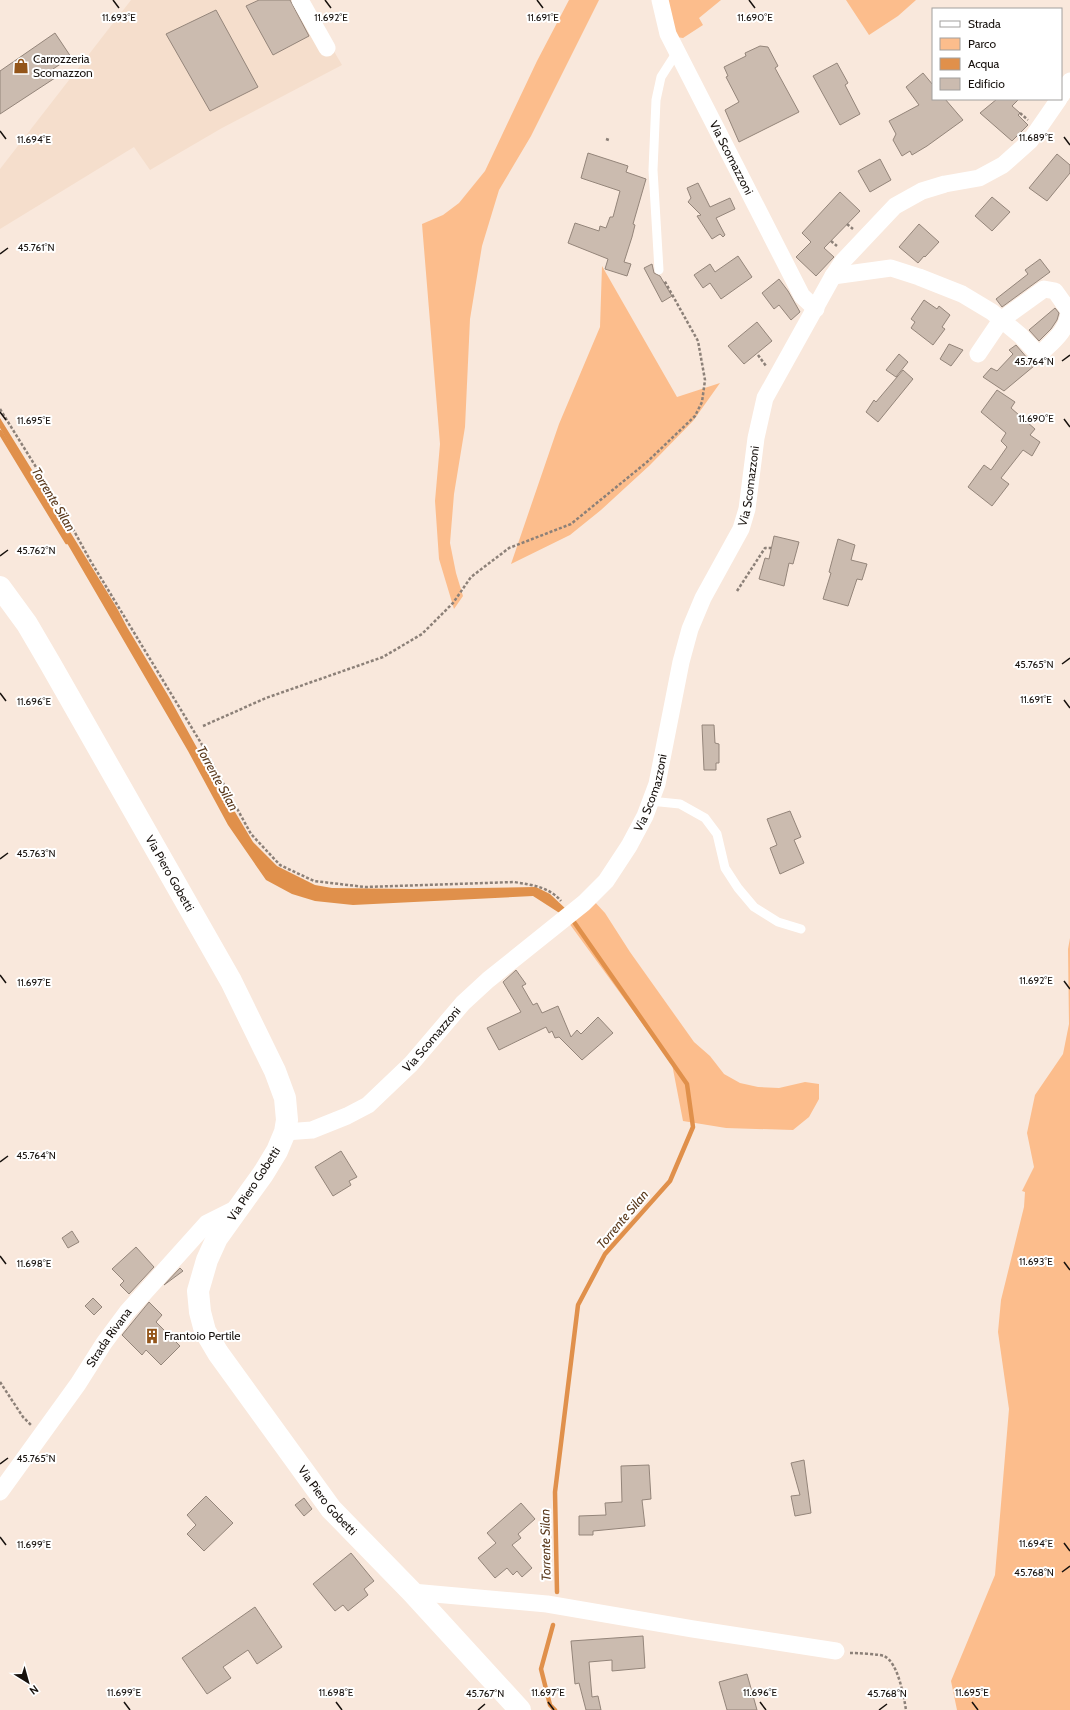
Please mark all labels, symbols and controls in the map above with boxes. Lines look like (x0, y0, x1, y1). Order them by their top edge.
legend (932, 8, 1062, 100)
text: 11.693°E (102, 11, 136, 24)
text: 11.692°E (314, 11, 348, 24)
text: 11.691°E (527, 11, 559, 24)
text: 11.690°E (737, 11, 773, 24)
text: Strada (968, 16, 1001, 31)
text: Parco (968, 36, 996, 51)
place label: Carrozzeria Scomazzon (33, 51, 93, 80)
text: Acqua (968, 56, 1000, 71)
shop icon: Carrozzeria Scomazzon (12, 57, 30, 75)
text: Edificio (968, 76, 1005, 91)
street label: Via Scomazzoni (707, 118, 757, 197)
text: 11.689°E (1019, 131, 1054, 144)
text: 11.694°E (17, 133, 51, 146)
text: 45.761°N (18, 241, 54, 254)
text: 45.764°N (1014, 355, 1054, 368)
text: 11.690°E (1018, 412, 1054, 425)
text: 11.695°E (17, 414, 51, 427)
street label: Via Scomazzoni (734, 445, 762, 528)
water label: Torrente Silan (29, 464, 79, 534)
text: 45.762°N (17, 544, 55, 557)
text: 45.765°N (1014, 658, 1054, 671)
text: 11.691°E (1020, 693, 1052, 706)
text: 11.696°E (17, 695, 51, 708)
water label: Torrente Silan (194, 743, 242, 813)
street label: Via Scomazzoni (630, 753, 670, 834)
street label: Via Piero Gobetti (142, 832, 198, 914)
text: 45.763°N (16, 847, 56, 860)
text: 11.692°E (1019, 974, 1053, 987)
text: 11.697°E (17, 976, 51, 989)
street label: Via Scomazzoni (399, 1003, 464, 1075)
street label: Via Piero Gobetti (224, 1144, 283, 1224)
text: 45.764°N (16, 1149, 56, 1162)
water label: Torrente Silan (593, 1186, 651, 1252)
text: 11.693°E (1019, 1255, 1053, 1268)
text: 11.698°E (17, 1257, 52, 1270)
street label: Strada Rivana (83, 1304, 135, 1370)
building icon: Frantoio Pertile (143, 1327, 161, 1345)
place label: Frantoio Pertile (164, 1328, 240, 1343)
text: 45.765°N (16, 1452, 56, 1465)
street label: Via Piero Gobetti (295, 1462, 360, 1538)
water label: Torrente Silan (536, 1509, 554, 1581)
text: 11.694°E (1019, 1537, 1053, 1550)
text: 11.699°E (17, 1538, 52, 1551)
text: 45.768°N (1014, 1566, 1054, 1579)
north arrow (8, 1662, 48, 1702)
text: N (27, 1682, 41, 1698)
text: 11.699°E (107, 1686, 142, 1699)
text: 11.698°E (319, 1686, 354, 1699)
text: 11.697°E (531, 1686, 565, 1699)
text: 11.696°E (743, 1686, 777, 1699)
text: 11.695°E (955, 1686, 989, 1699)
text: 45.767°N (466, 1687, 504, 1700)
text: 45.768°N (867, 1687, 907, 1700)

